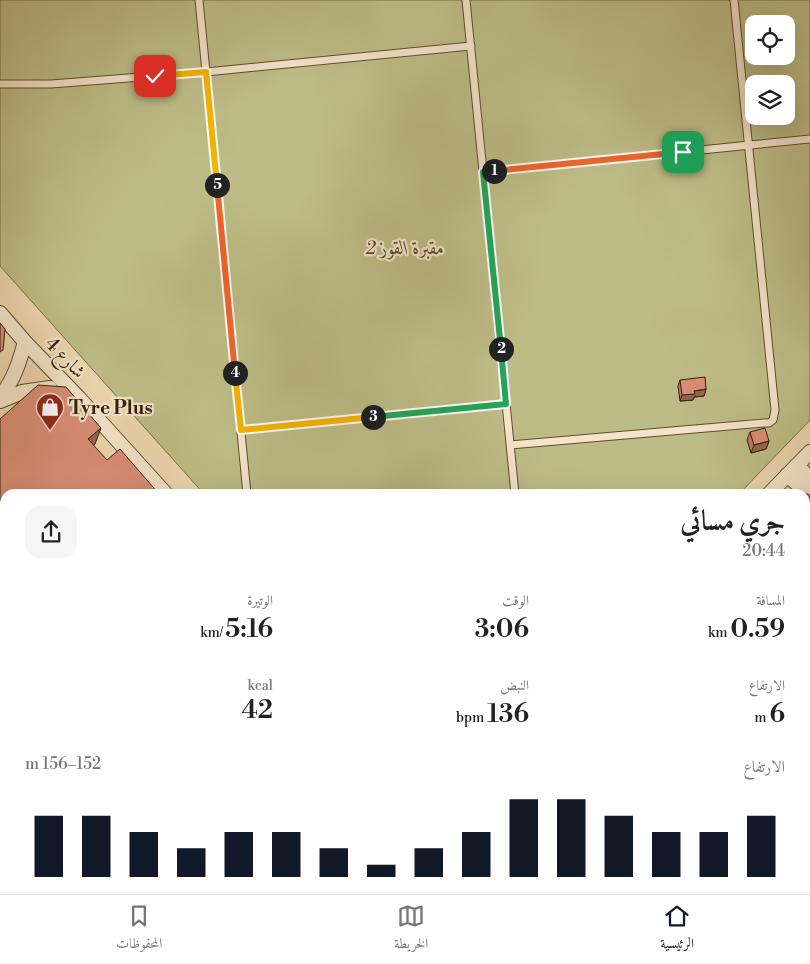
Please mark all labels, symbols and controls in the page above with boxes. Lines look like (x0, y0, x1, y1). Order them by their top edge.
map controls (745, 15, 795, 125)
button: locate (745, 15, 795, 65)
pin (134, 55, 176, 97)
icon: check (141, 62, 169, 90)
button: layers (745, 75, 795, 125)
pin (662, 131, 704, 173)
icon: arrive (669, 138, 697, 166)
pin: 1 (482, 158, 506, 184)
text: 1 (491, 162, 498, 180)
pin: 5 (204, 172, 230, 198)
text: 5 (213, 176, 222, 194)
park label: مقبرة القوز 2 (366, 236, 444, 260)
street label: شارع 4 (38, 332, 91, 385)
pin: 2 (488, 336, 514, 362)
text: 2 (497, 340, 506, 358)
pin: 4 (222, 360, 248, 386)
text: 4 (231, 364, 240, 382)
shop icon: Tyre Plus (35, 392, 65, 431)
place label: Tyre Plus (69, 396, 153, 420)
pin: 3 (360, 404, 386, 430)
text: 3 (369, 408, 378, 426)
text: جري مسائي (680, 504, 785, 539)
button: share (25, 506, 77, 558)
text: 20:44 (742, 541, 785, 561)
text: الوتيرة (247, 592, 273, 610)
text: الوقت (502, 592, 529, 610)
text: المسافة (756, 592, 785, 610)
text: 5:16 (225, 614, 273, 645)
text: 3:06 (475, 614, 529, 645)
text: 0.59 (730, 614, 785, 645)
text: /km (200, 624, 225, 642)
text: km (708, 624, 730, 642)
text: kcal (248, 677, 273, 695)
text: النبض (500, 677, 529, 695)
text: الارتفاع (749, 677, 785, 695)
text: 42 (242, 695, 273, 726)
text: 136 (487, 699, 529, 730)
text: 6 (769, 699, 785, 730)
text: bpm (456, 709, 487, 727)
text: m (754, 709, 769, 727)
text: 152–156 m (25, 754, 101, 774)
text: الارتفاع (743, 757, 785, 777)
tab: المحفوظات (116, 902, 162, 957)
tab: الخريطة (394, 902, 428, 957)
tab: الرئيسية (660, 902, 694, 957)

